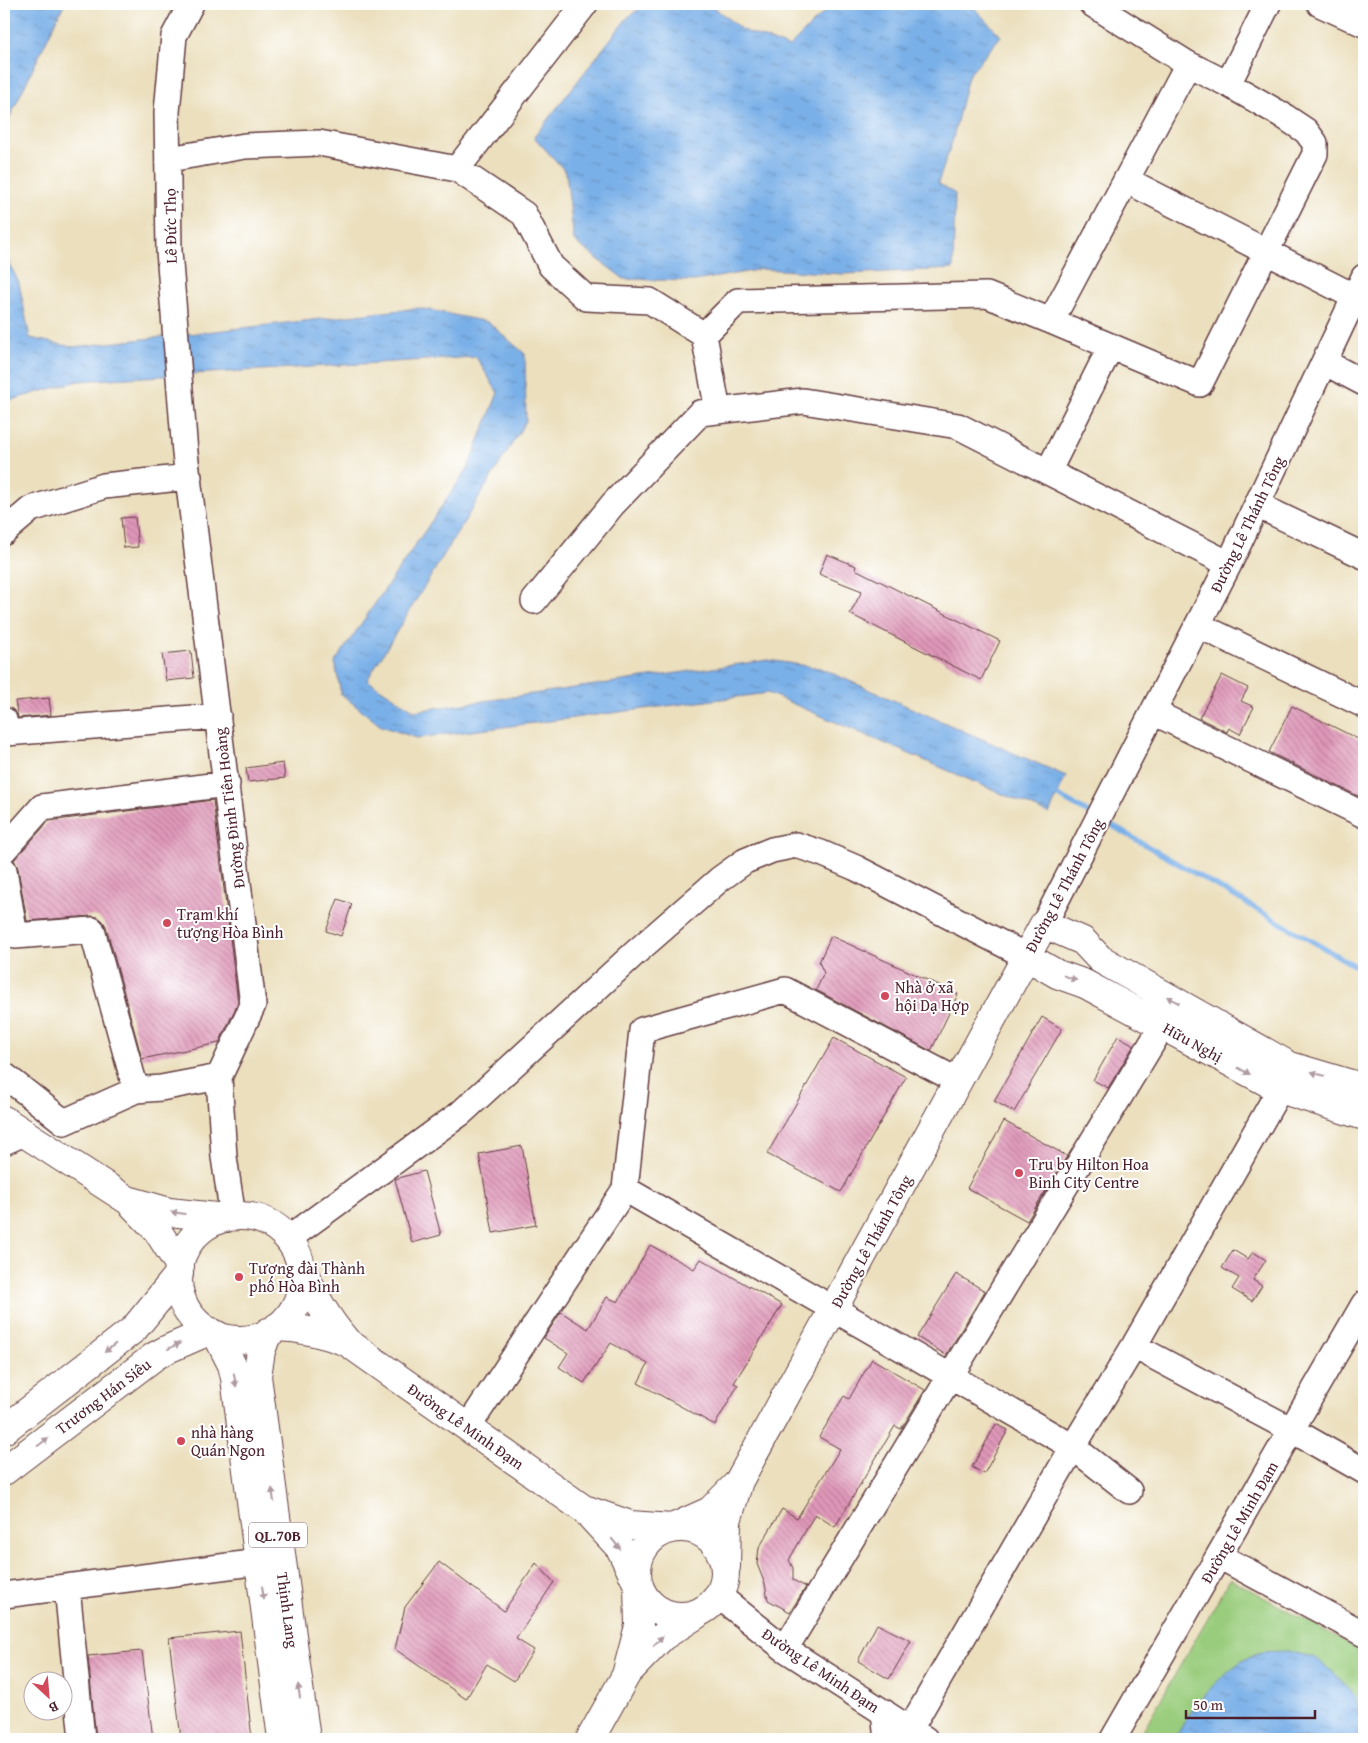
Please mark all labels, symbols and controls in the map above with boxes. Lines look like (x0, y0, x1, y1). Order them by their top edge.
street label: Lê Đức Thọ (157, 188, 183, 264)
street label: Đường Lê Thánh Tông (1204, 452, 1290, 596)
street label: Đường Đinh Tiên Hoàng (207, 726, 251, 890)
street label: Đường Lê Thánh Tông (1018, 814, 1110, 956)
place label: Trạm khí tượng Hòa Bình (177, 902, 284, 944)
marker: Trạm khí tượng Hòa Bình (161, 917, 173, 929)
one-way arrow (1063, 974, 1078, 982)
place label: Nhà ở xã hội Dạ Hợp (895, 975, 969, 1017)
marker: Nhà ở xã hội Dạ Hợp (879, 990, 891, 1002)
one-way arrow (1167, 996, 1180, 1005)
street label: Hữu Nghị (1159, 1016, 1228, 1068)
one-way arrow (1237, 1067, 1251, 1075)
one-way arrow (1310, 1070, 1325, 1078)
place label: Tru by Hilton Hoa Binh City Centre (1029, 1152, 1149, 1194)
marker: Tru by Hilton Hoa Binh City Centre (1013, 1167, 1025, 1179)
street label: Đường Lê Thánh Tông (824, 1170, 918, 1312)
one-way arrow (169, 1209, 185, 1217)
place label: Tượng đài Thành phố Hòa Bình (249, 1256, 365, 1298)
marker: Tượng đài Thành phố Hòa Bình (233, 1271, 245, 1283)
one-way arrow (104, 1342, 117, 1353)
one-way arrow (167, 1342, 181, 1350)
street label: Trương Hán Siêu (50, 1352, 156, 1440)
one-way arrow (231, 1372, 239, 1388)
street label: Đường Lê Minh Đạm (403, 1377, 529, 1475)
place label: nhà hàng Quán Ngon (191, 1420, 265, 1462)
marker: nhà hàng Quán Ngon (175, 1435, 187, 1447)
one-way arrow (36, 1436, 49, 1447)
street label: Đường Lê Minh Đạm (1194, 1456, 1284, 1588)
one-way arrow (269, 1487, 277, 1503)
road number: QL.70B (249, 1522, 307, 1548)
one-way arrow (610, 1538, 621, 1551)
street label: Thịnh Lang (271, 1571, 305, 1649)
one-way arrow (259, 1585, 267, 1601)
street label: Đường Lê Minh Đạm (757, 1622, 885, 1718)
one-way arrow (652, 1635, 664, 1647)
north arrow (22, 1670, 72, 1720)
one-way arrow (295, 1683, 303, 1699)
scale bar (1186, 1688, 1314, 1720)
text: 50 m (1193, 1694, 1224, 1715)
text: B (45, 1697, 62, 1719)

